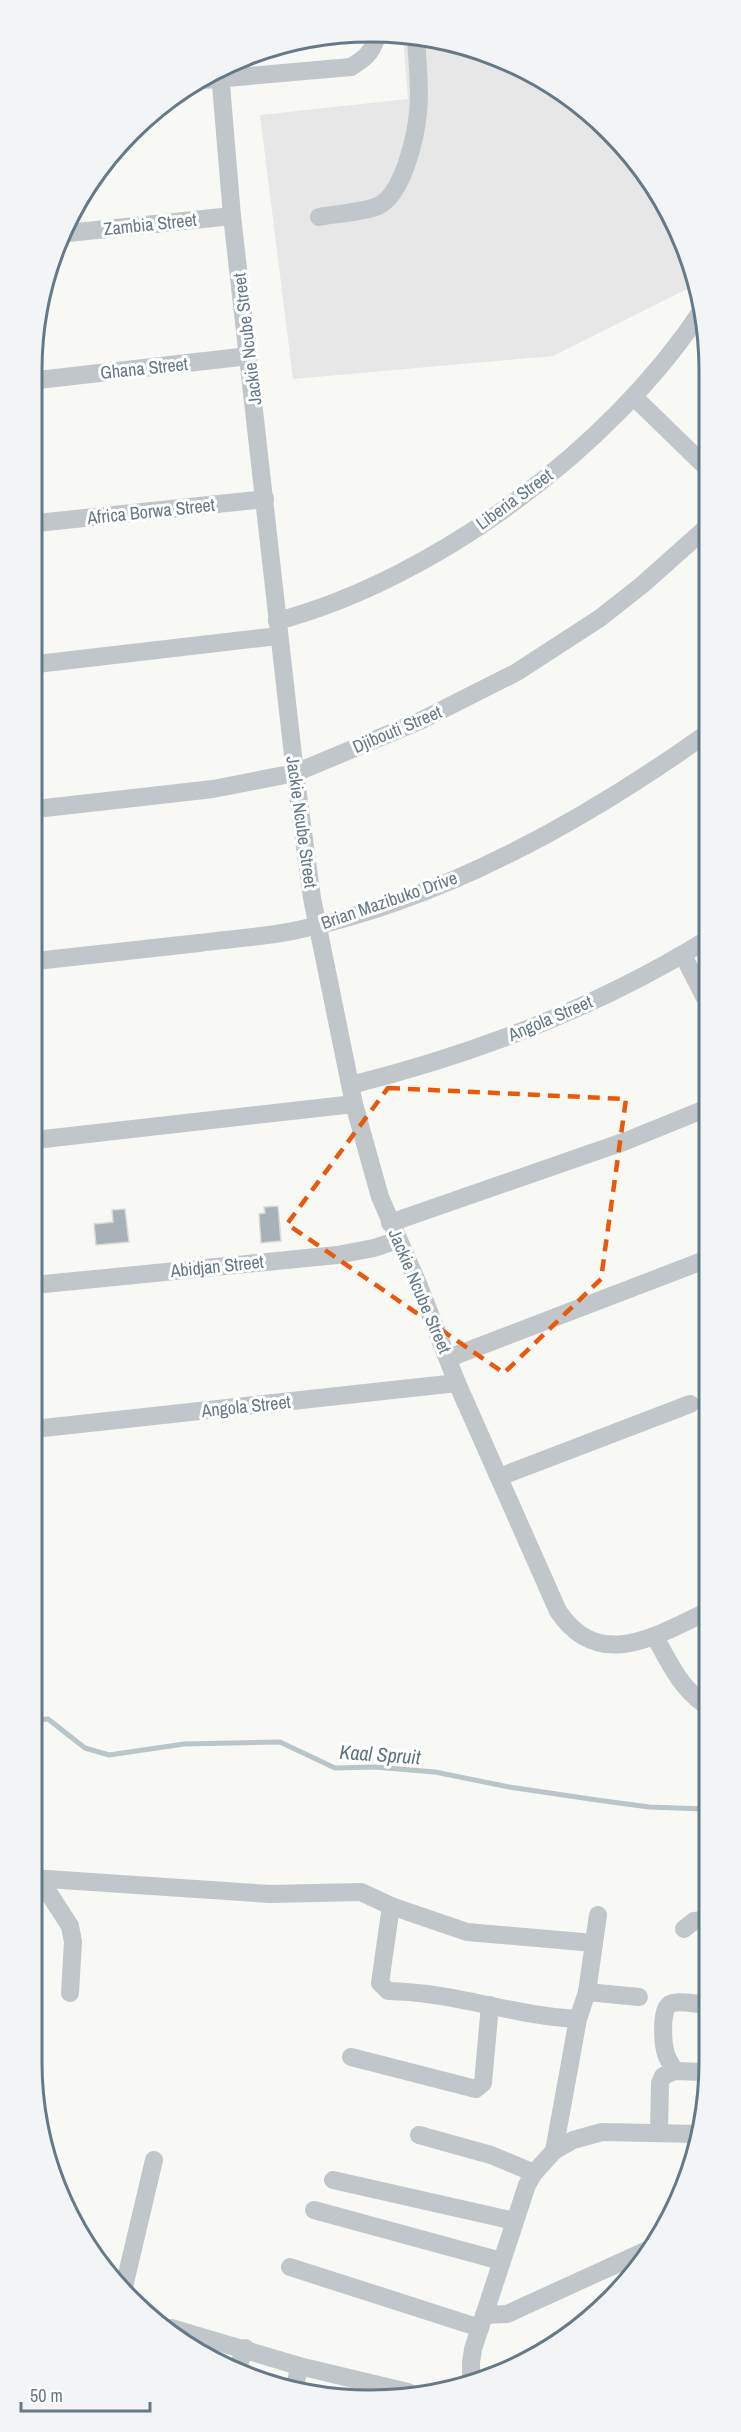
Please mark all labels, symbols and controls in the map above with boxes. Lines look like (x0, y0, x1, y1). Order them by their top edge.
street label: Zambia Street (102, 207, 198, 241)
street label: Jackie Ncube Street (226, 272, 268, 406)
street label: Ghana Street (99, 351, 189, 385)
street label: Liberia Street (470, 463, 558, 535)
street label: Africa Borwa Street (85, 492, 216, 530)
street label: Djibouti Street (349, 699, 445, 759)
street label: Jackie Ncube Street (280, 754, 324, 890)
street label: Brian Mazibuko Drive (317, 865, 461, 935)
street label: Angola Street (503, 989, 596, 1047)
street label: Jackie Ncube Street (383, 1225, 457, 1357)
street label: Abidjan Street (168, 1249, 265, 1283)
street label: Angola Street (199, 1389, 292, 1423)
water label: Kaal Spruit (339, 1738, 422, 1770)
scale bar (21, 2375, 150, 2413)
text: 50 m (30, 2383, 63, 2408)

